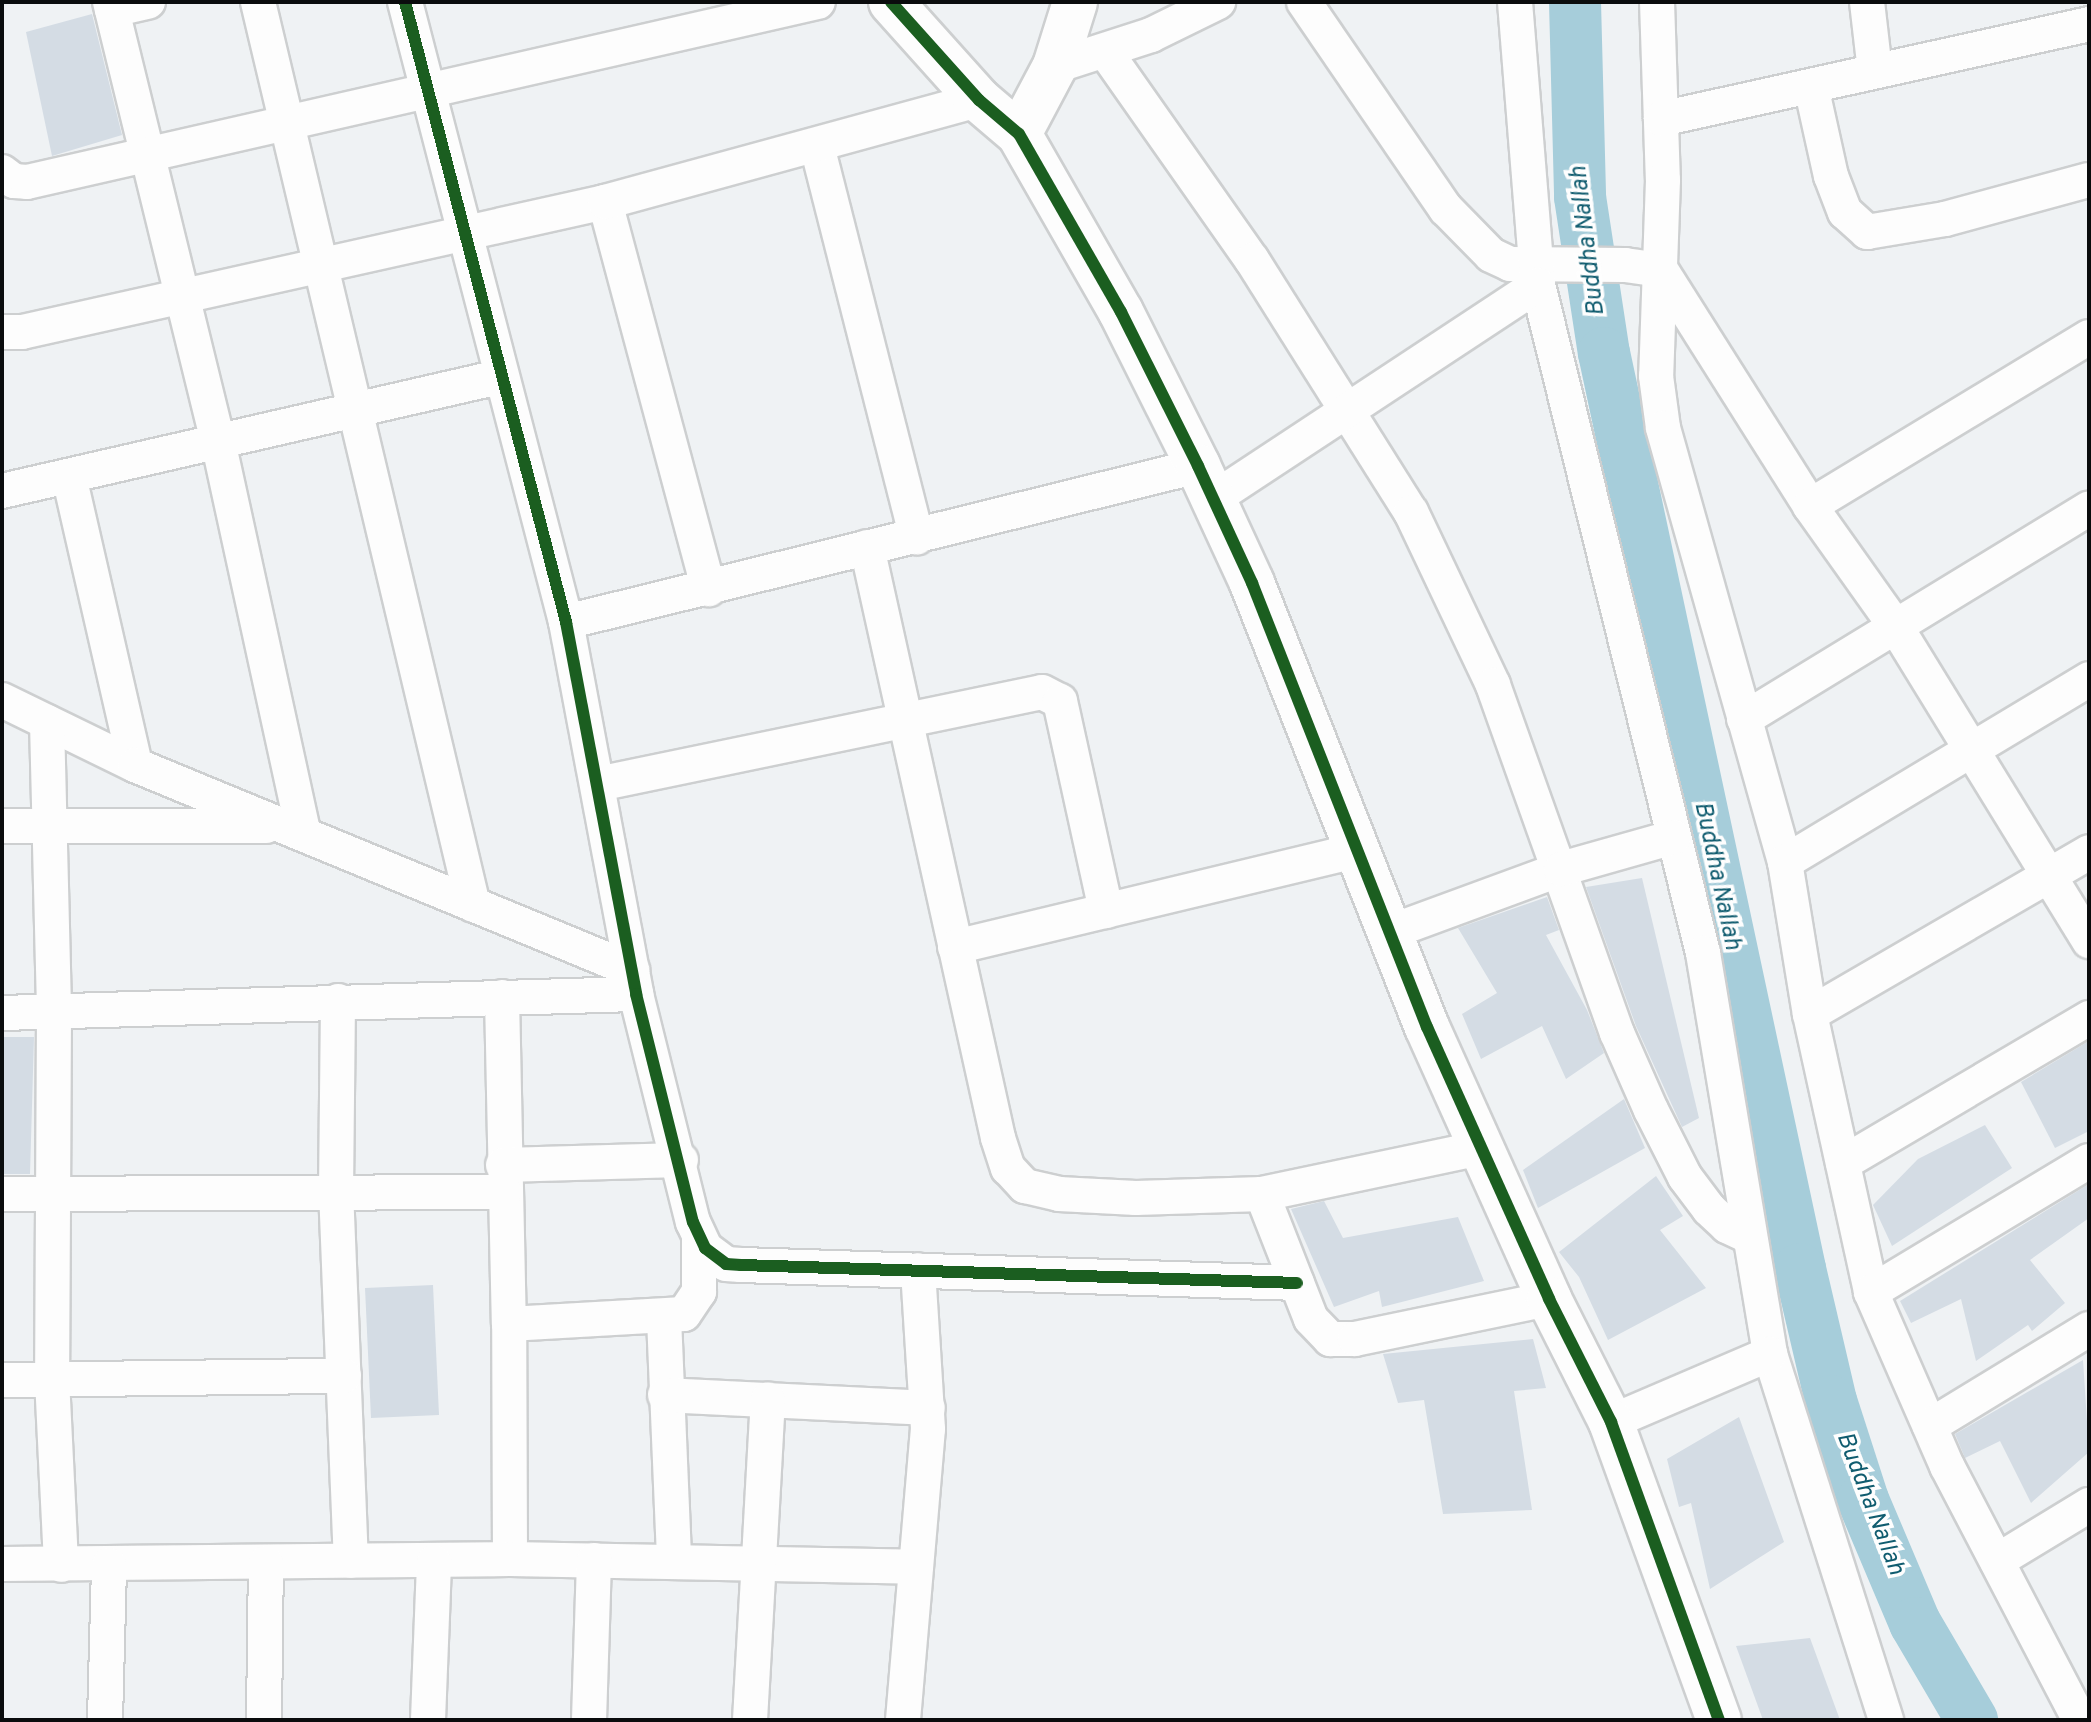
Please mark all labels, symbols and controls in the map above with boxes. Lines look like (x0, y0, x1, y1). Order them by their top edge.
water label: Buddha Nallah (1566, 164, 1612, 318)
water label: Buddha Nallah (1686, 799, 1746, 953)
water label: Buddha Nallah (1829, 1428, 1909, 1580)

